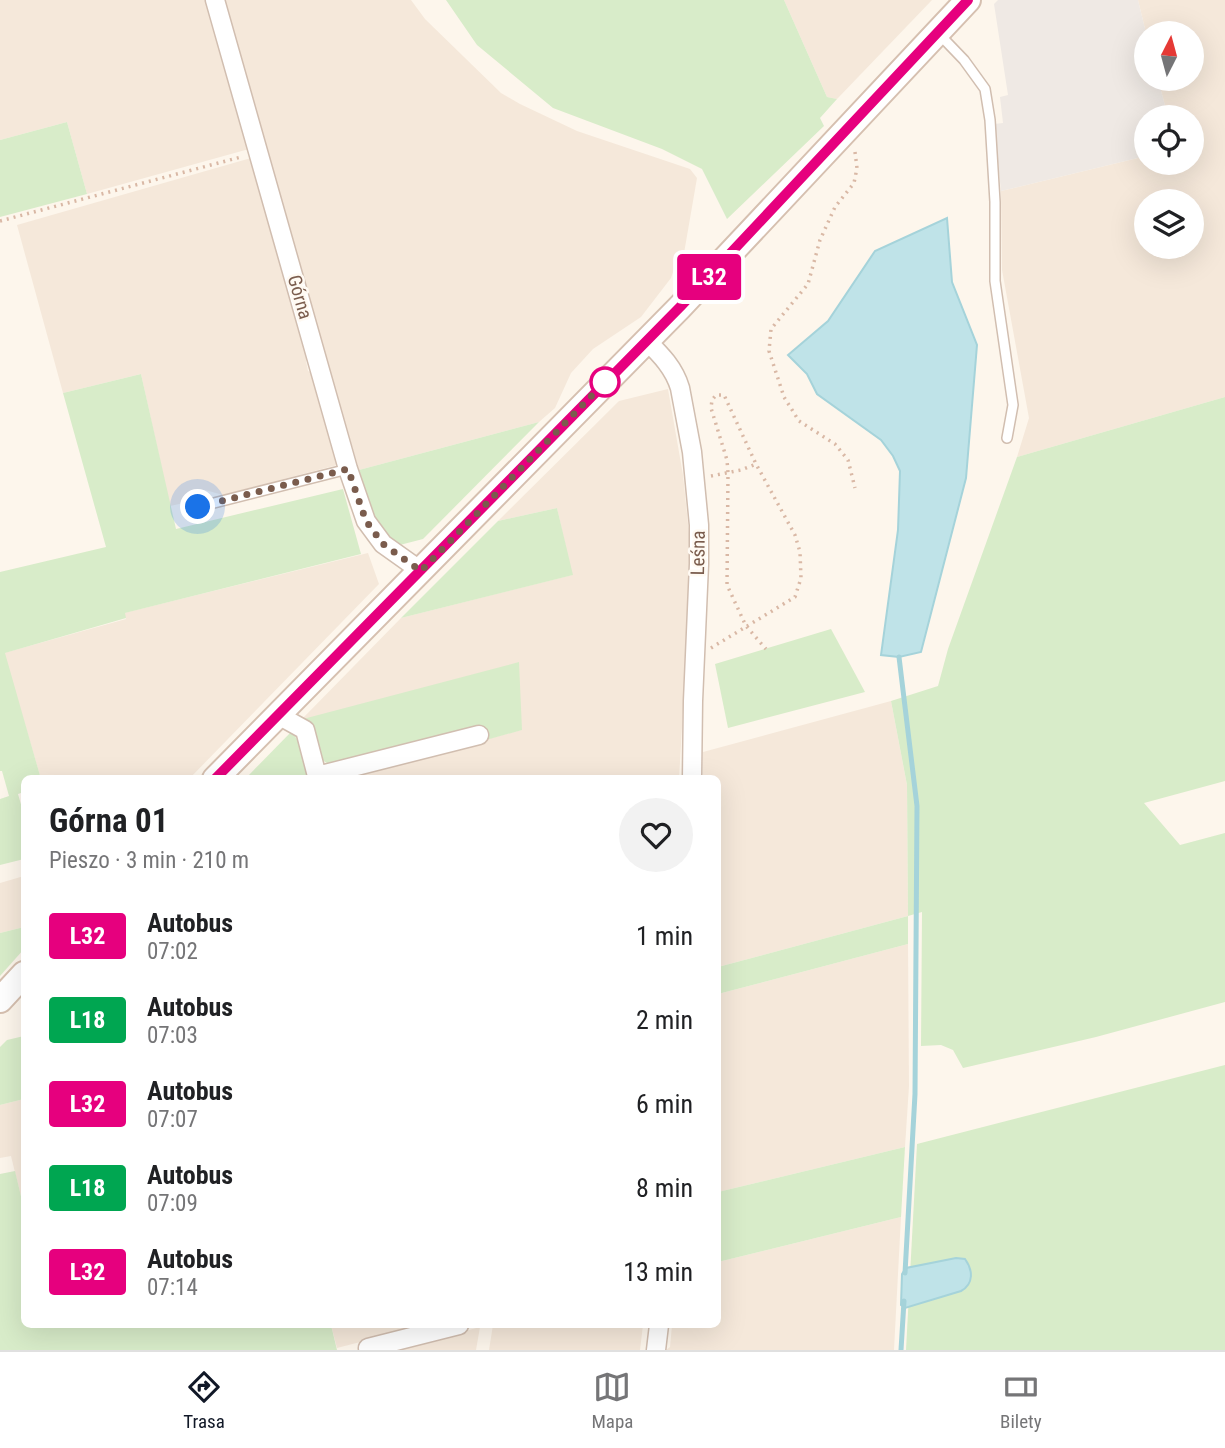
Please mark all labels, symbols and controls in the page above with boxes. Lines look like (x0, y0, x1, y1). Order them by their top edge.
north arrow (1134, 21, 1204, 91)
map controls (1134, 21, 1204, 259)
button: locate (1134, 105, 1204, 175)
button: layers (1134, 189, 1204, 259)
line badge: L32 (669, 254, 749, 300)
text: L32 (691, 263, 727, 291)
street label: Górna (283, 272, 317, 322)
unlabelled marker (590, 367, 620, 397)
your location (180, 489, 215, 524)
street label: Leśna (686, 530, 710, 576)
button: heart (619, 798, 693, 872)
text: Górna 01 (49, 801, 168, 840)
text: Pieszo · 3 min · 210 m (49, 847, 249, 874)
text: Autobus (147, 908, 233, 938)
text: 1 min (636, 921, 693, 951)
text: L32 (70, 922, 105, 950)
text: 07:02 (147, 938, 198, 965)
text: Autobus (147, 992, 233, 1022)
text: 2 min (636, 1005, 693, 1035)
text: L18 (70, 1006, 105, 1034)
text: 07:03 (147, 1022, 198, 1049)
text: Autobus (147, 1076, 233, 1106)
text: 6 min (636, 1089, 693, 1119)
text: L32 (70, 1090, 105, 1118)
text: 07:07 (147, 1106, 198, 1133)
text: Autobus (147, 1160, 233, 1190)
text: 8 min (636, 1173, 693, 1203)
text: L18 (70, 1174, 105, 1202)
text: 07:09 (147, 1190, 198, 1217)
text: Autobus (147, 1244, 233, 1274)
text: 13 min (623, 1257, 693, 1287)
text: L32 (70, 1258, 105, 1286)
text: 07:14 (147, 1274, 198, 1301)
tab: Trasa (183, 1368, 225, 1433)
tab: Mapa (591, 1368, 633, 1433)
tab: Bilety (1000, 1368, 1042, 1433)

